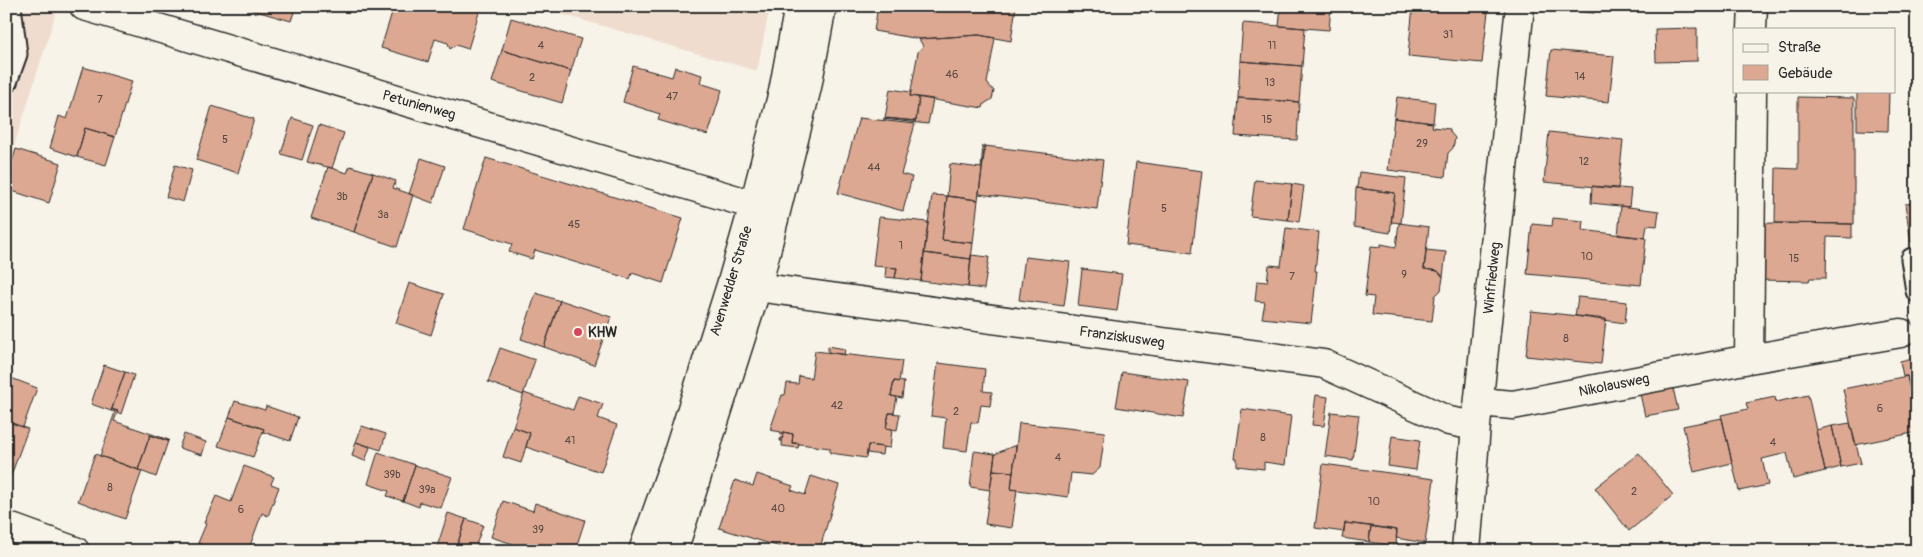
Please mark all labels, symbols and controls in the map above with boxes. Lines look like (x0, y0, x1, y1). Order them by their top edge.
house number: 31 (1443, 28, 1453, 41)
legend (1733, 28, 1896, 92)
text: Straße (1778, 38, 1821, 57)
house number: 4 (538, 39, 545, 52)
house number: 11 (1268, 39, 1276, 52)
text: Gebäude (1778, 64, 1833, 83)
house number: 46 (946, 68, 958, 81)
house number: 14 (1575, 70, 1586, 83)
house number: 2 (529, 71, 535, 84)
house number: 13 (1265, 76, 1275, 89)
street label: Petunienweg (380, 86, 458, 124)
house number: 47 (666, 90, 678, 103)
house number: 7 (97, 93, 103, 106)
house number: 15 (1262, 113, 1272, 126)
house number: 5 (222, 133, 228, 146)
house number: 29 (1416, 137, 1428, 150)
house number: 12 (1579, 155, 1589, 168)
house number: 44 (868, 161, 881, 174)
house number: 3b (336, 190, 348, 203)
house number: 5 (1161, 202, 1167, 215)
house number: 3a (377, 208, 389, 221)
house number: 45 (568, 218, 580, 231)
street label: Avenwedder Straße (706, 224, 756, 338)
house number: 1 (899, 239, 903, 252)
street label: Winfriedweg (1480, 241, 1504, 315)
house number: 10 (1581, 250, 1593, 263)
house number: 15 (1789, 252, 1799, 265)
house number: 9 (1401, 268, 1407, 281)
house number: 7 (1289, 270, 1295, 283)
street label: Franziskusweg (1078, 323, 1166, 351)
place label: KHW (588, 324, 617, 341)
marker: KHW (572, 326, 584, 338)
house number: 8 (1563, 332, 1569, 345)
street label: Nikolausweg (1577, 370, 1651, 400)
house number: 42 (831, 399, 843, 412)
house number: 6 (1877, 402, 1883, 415)
house number: 2 (953, 405, 959, 418)
house number: 8 (1260, 431, 1266, 444)
house number: 41 (565, 434, 575, 447)
house number: 4 (1770, 436, 1777, 449)
house number: 4 (1055, 451, 1062, 464)
house number: 39b (383, 468, 401, 481)
house number: 8 (107, 481, 113, 494)
house number: 39a (419, 483, 435, 496)
house number: 2 (1631, 485, 1637, 498)
house number: 10 (1368, 495, 1380, 508)
house number: 40 (771, 502, 785, 515)
house number: 6 (238, 503, 244, 516)
house number: 39 (532, 523, 544, 536)

